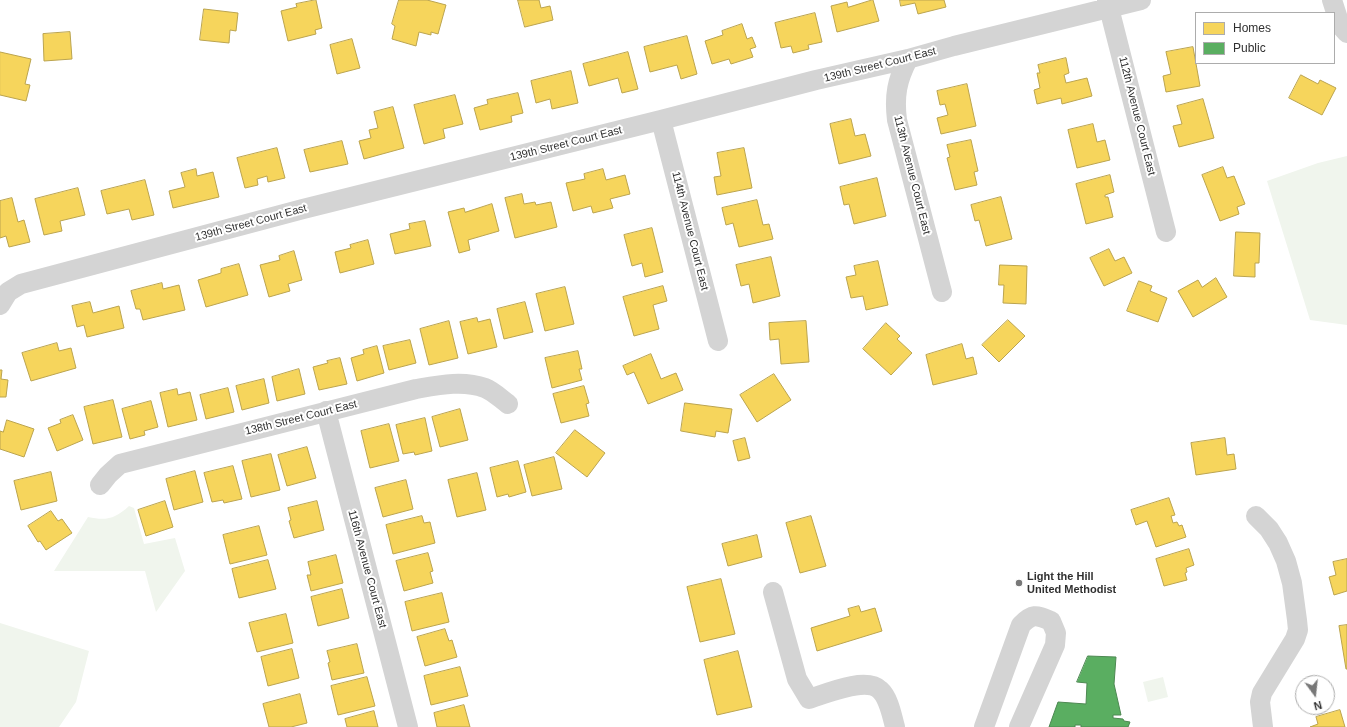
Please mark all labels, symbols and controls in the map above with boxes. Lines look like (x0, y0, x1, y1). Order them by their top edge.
legend (1195, 12, 1335, 64)
text: Homes (1233, 21, 1271, 35)
text: Public (1233, 41, 1266, 55)
street label: 139th Street Court East (823, 45, 937, 85)
street label: 112th Avenue Court East (1116, 55, 1158, 177)
street label: 113th Avenue Court East (891, 114, 933, 236)
street label: 139th Street Court East (509, 124, 623, 164)
street label: 114th Avenue Court East (669, 170, 711, 292)
street label: 139th Street Court East (194, 202, 308, 244)
street label: 138th Street Court East (244, 398, 358, 438)
street label: 116th Avenue Court East (345, 508, 389, 630)
place label: Light the Hill United Methodist (1027, 570, 1116, 596)
marker: Light the Hill United Methodist (1014, 578, 1024, 588)
north arrow (1295, 675, 1335, 715)
text: N (1312, 699, 1323, 712)

